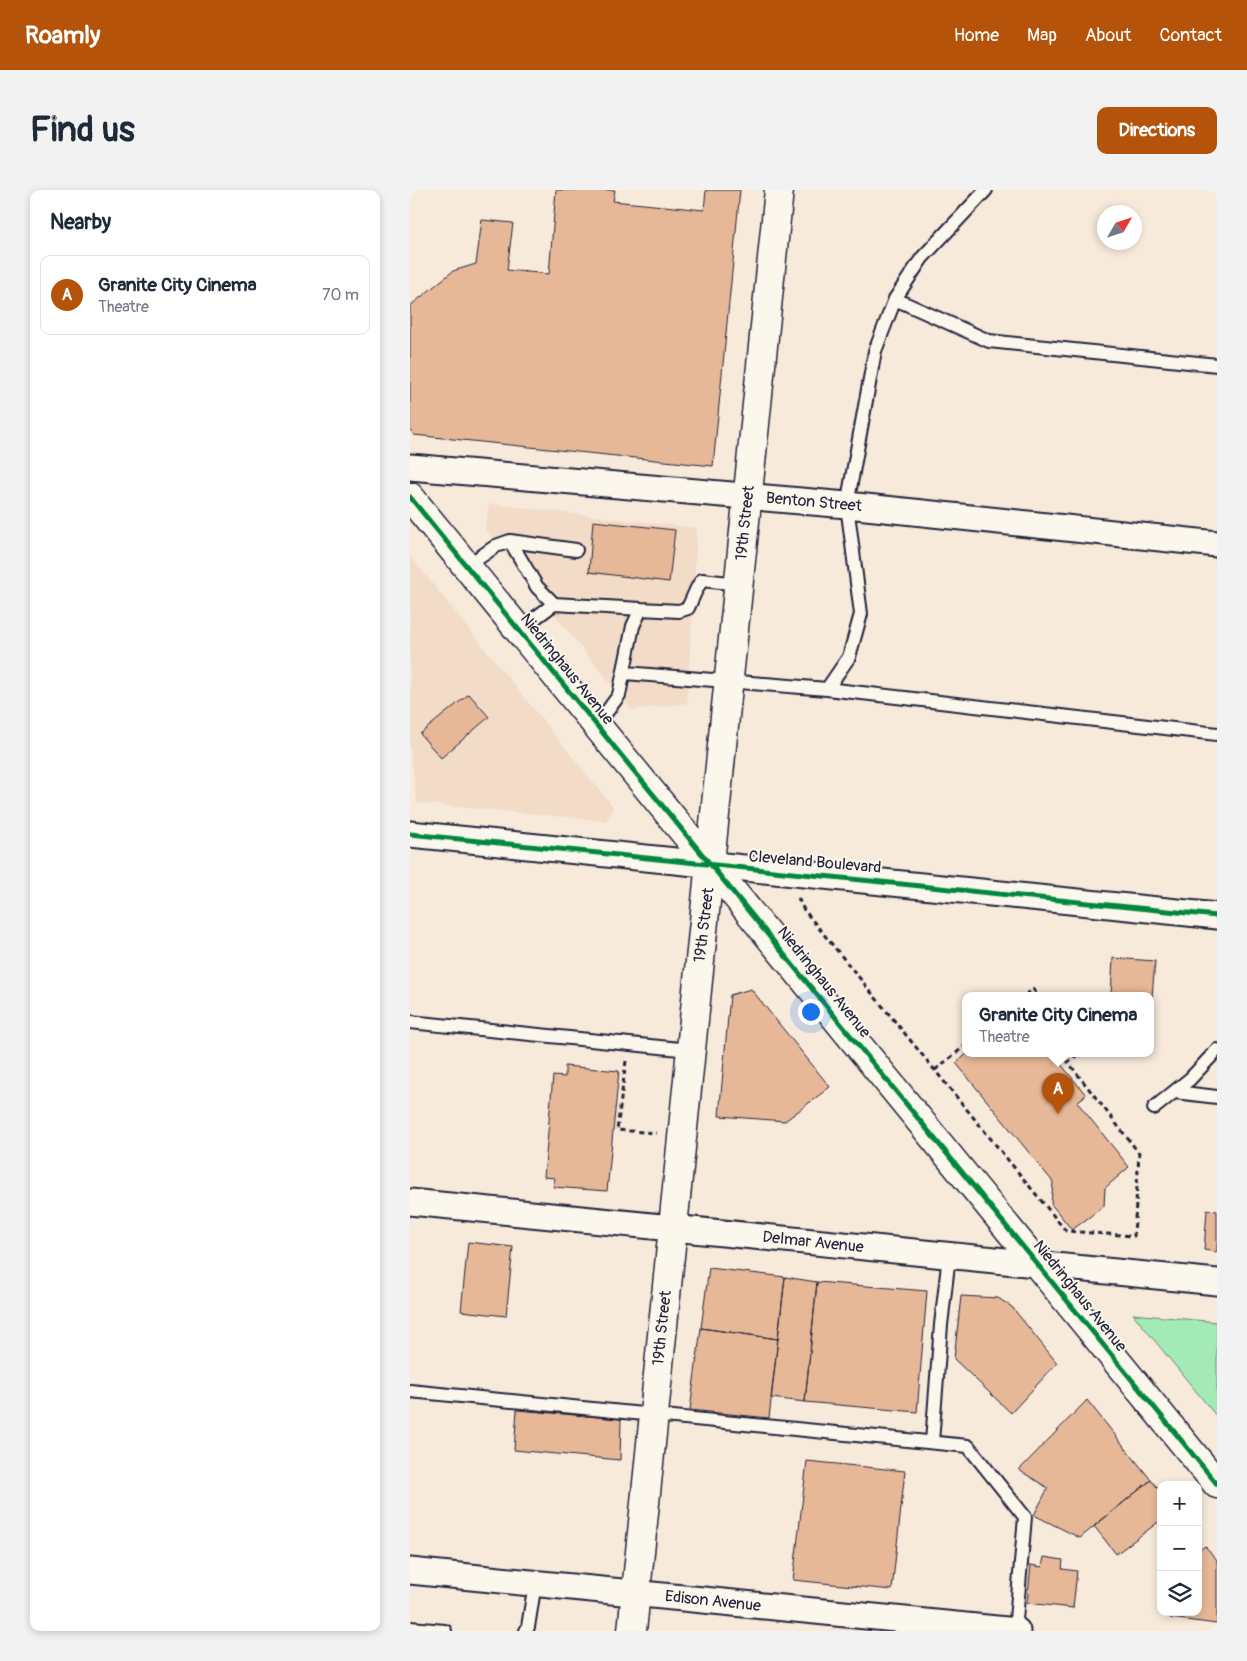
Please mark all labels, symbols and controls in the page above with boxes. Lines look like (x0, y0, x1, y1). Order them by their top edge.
text: Roamly (25, 21, 100, 50)
text: Home (954, 24, 999, 47)
text: Map (1027, 24, 1057, 47)
text: About (1085, 24, 1131, 47)
text: Contact (1159, 24, 1222, 47)
button: Directions (1097, 107, 1217, 154)
text: Find us (30, 108, 135, 152)
north arrow (1097, 205, 1142, 250)
text: Nearby (50, 209, 111, 236)
text: Granite City Cinema (98, 273, 256, 297)
text: A (62, 285, 72, 305)
text: 70 m (322, 285, 359, 305)
text: Theatre (98, 297, 149, 317)
street label: 19th Street (731, 484, 759, 561)
street label: Benton Street (765, 488, 863, 516)
street label: Niedringhaus Avenue (516, 609, 618, 729)
street label: Cleveland Boulevard (748, 846, 882, 878)
street label: 19th Street (689, 886, 719, 964)
street label: Niedringhaus Avenue (773, 922, 875, 1042)
popup (962, 992, 1154, 1057)
your location (798, 999, 824, 1025)
text: Granite City Cinema (979, 1003, 1137, 1027)
text: Theatre (979, 1027, 1030, 1047)
pin: A (1042, 1073, 1074, 1114)
street label: Delmar Avenue (761, 1227, 865, 1257)
street label: Niedringhaus Avenue (1029, 1236, 1131, 1356)
street label: 19th Street (648, 1289, 676, 1366)
map controls (1157, 1481, 1202, 1616)
button: + (1157, 1481, 1202, 1526)
button: − (1157, 1526, 1202, 1571)
button: layers (1157, 1571, 1202, 1616)
street label: Edison Avenue (664, 1586, 762, 1616)

